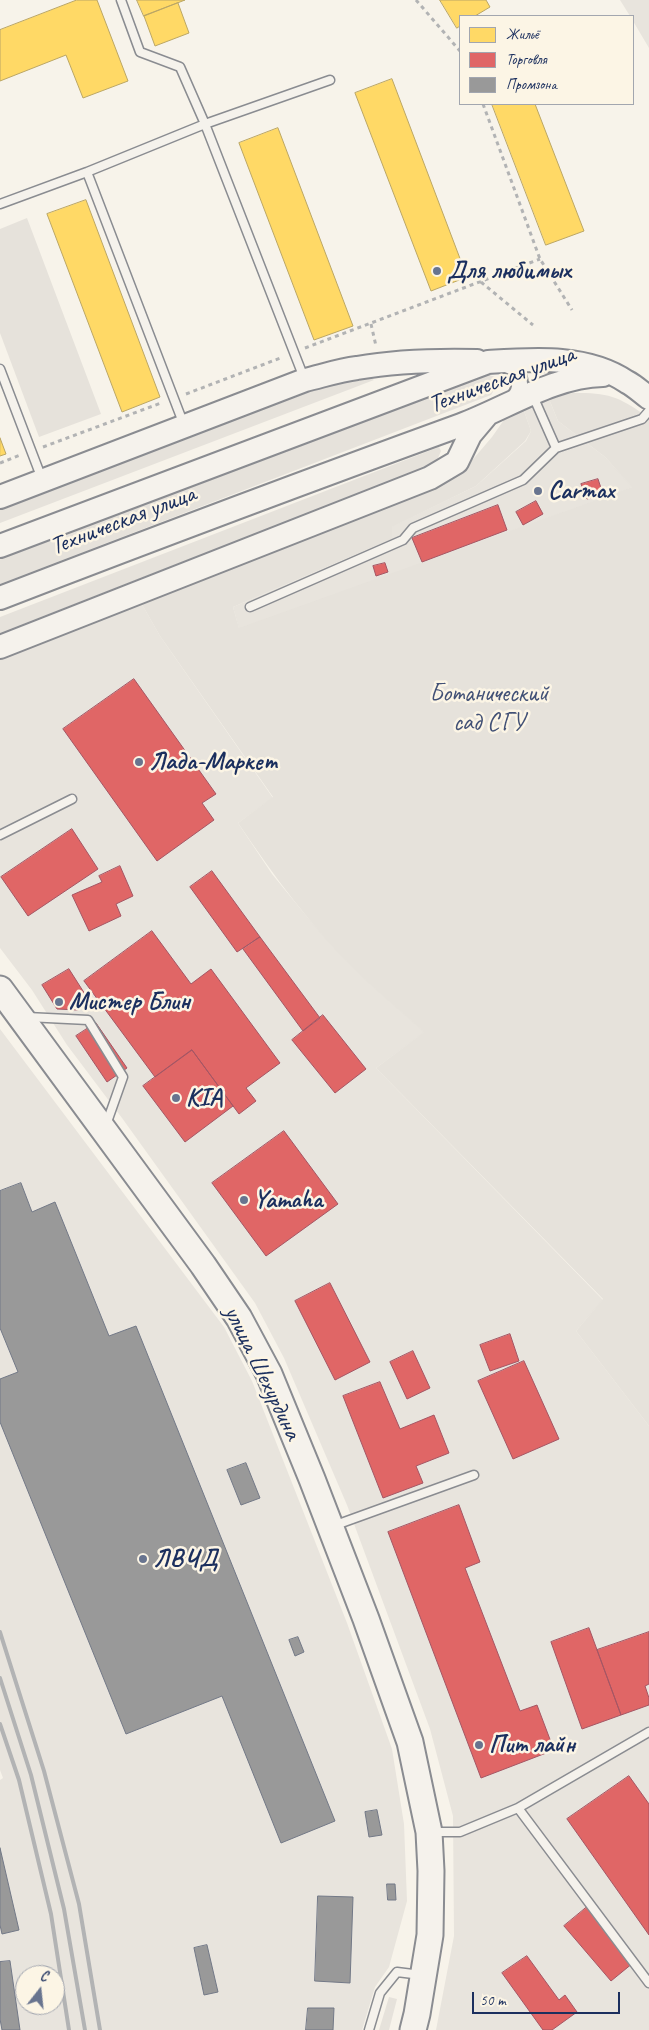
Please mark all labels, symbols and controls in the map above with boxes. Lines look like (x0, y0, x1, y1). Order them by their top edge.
legend (459, 15, 634, 105)
text: Жильё (506, 25, 539, 44)
text: Торговля (506, 50, 547, 69)
text: Промзона (506, 75, 557, 94)
place label: Для любимых (447, 256, 571, 286)
marker: Для любимых (431, 265, 443, 277)
street label: Техническая улица (425, 340, 579, 420)
place label: Carmax (548, 476, 614, 506)
street label: Техническая улица (46, 479, 200, 563)
marker: Carmax (532, 485, 544, 497)
park label: Ботанический сад СГУ (430, 679, 548, 738)
place label: Лада-Маркет (149, 747, 278, 777)
marker: Лада-Маркет (133, 756, 145, 768)
place label: Мистер Блин (69, 987, 190, 1017)
marker: Мистер Блин (53, 996, 65, 1008)
place label: KIA (186, 1083, 222, 1113)
marker: KIA (170, 1092, 182, 1104)
place label: Yamaha (254, 1185, 323, 1215)
marker: Yamaha (238, 1194, 250, 1206)
street label: улица Шехурдина (217, 1301, 307, 1445)
place label: ЛВЧД (153, 1544, 217, 1574)
marker: ЛВЧД (137, 1553, 149, 1565)
place label: Пит лайн (489, 1730, 575, 1760)
marker: Пит лайн (473, 1739, 485, 1751)
north arrow (15, 1965, 65, 2015)
text: С (38, 1967, 50, 1985)
scale bar (474, 1982, 622, 2014)
text: 50 m (480, 1991, 506, 2010)

